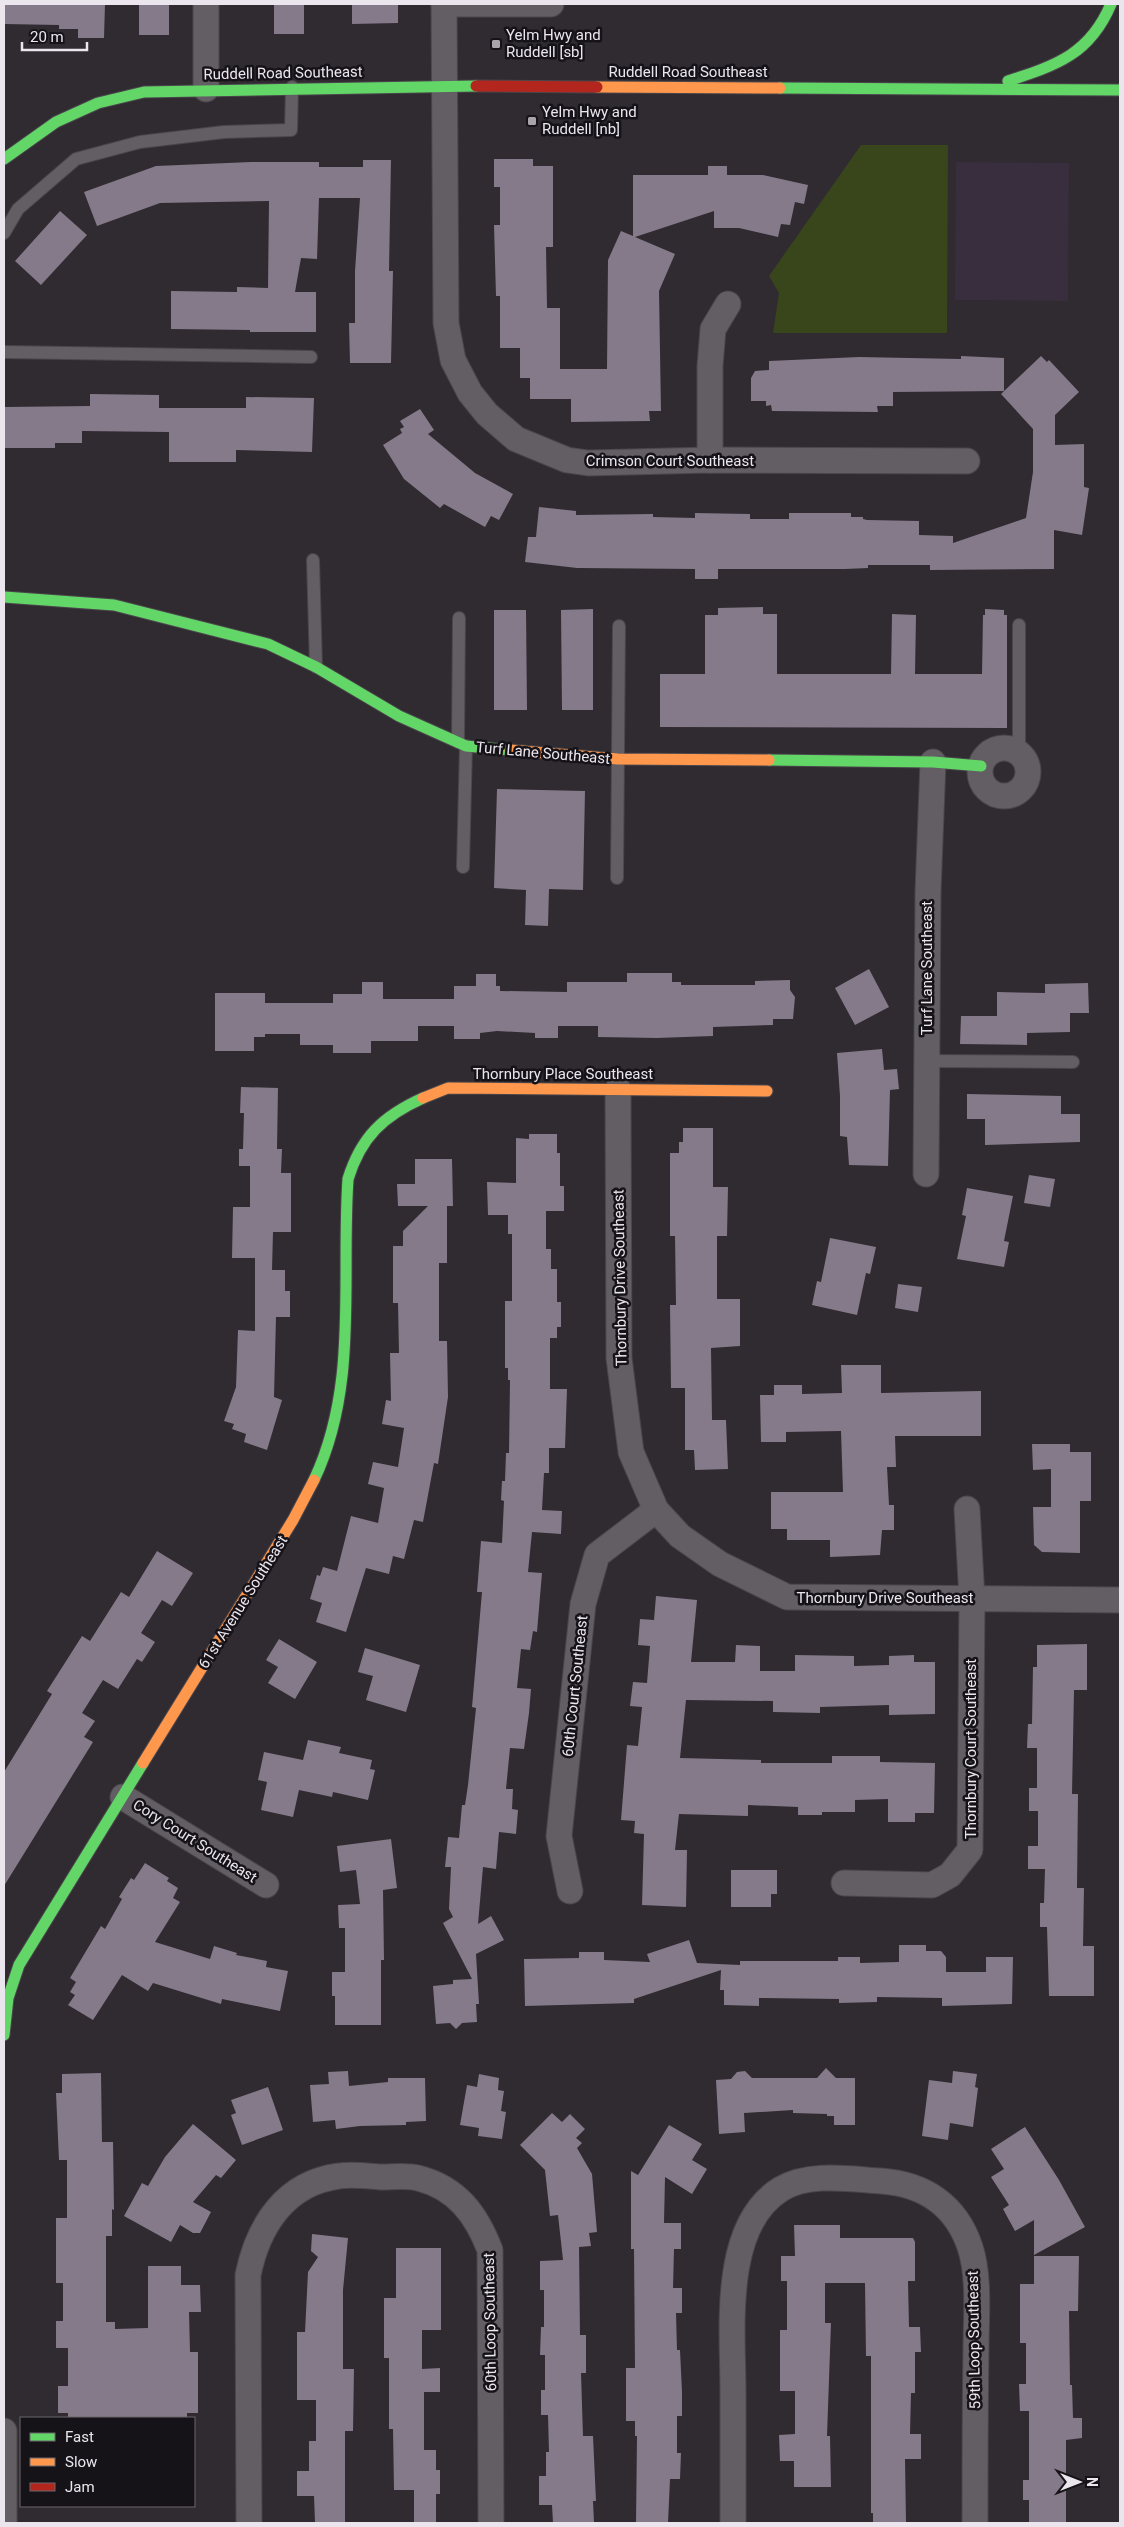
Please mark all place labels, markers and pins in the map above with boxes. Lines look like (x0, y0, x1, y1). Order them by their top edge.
place label: Yelm Hwy and Ruddell [sb] (506, 26, 601, 61)
marker: Yelm Hwy and Ruddell [sb] (490, 38, 502, 50)
place label: Yelm Hwy and Ruddell [nb] (542, 103, 637, 138)
marker: Yelm Hwy and Ruddell [nb] (526, 115, 538, 127)

